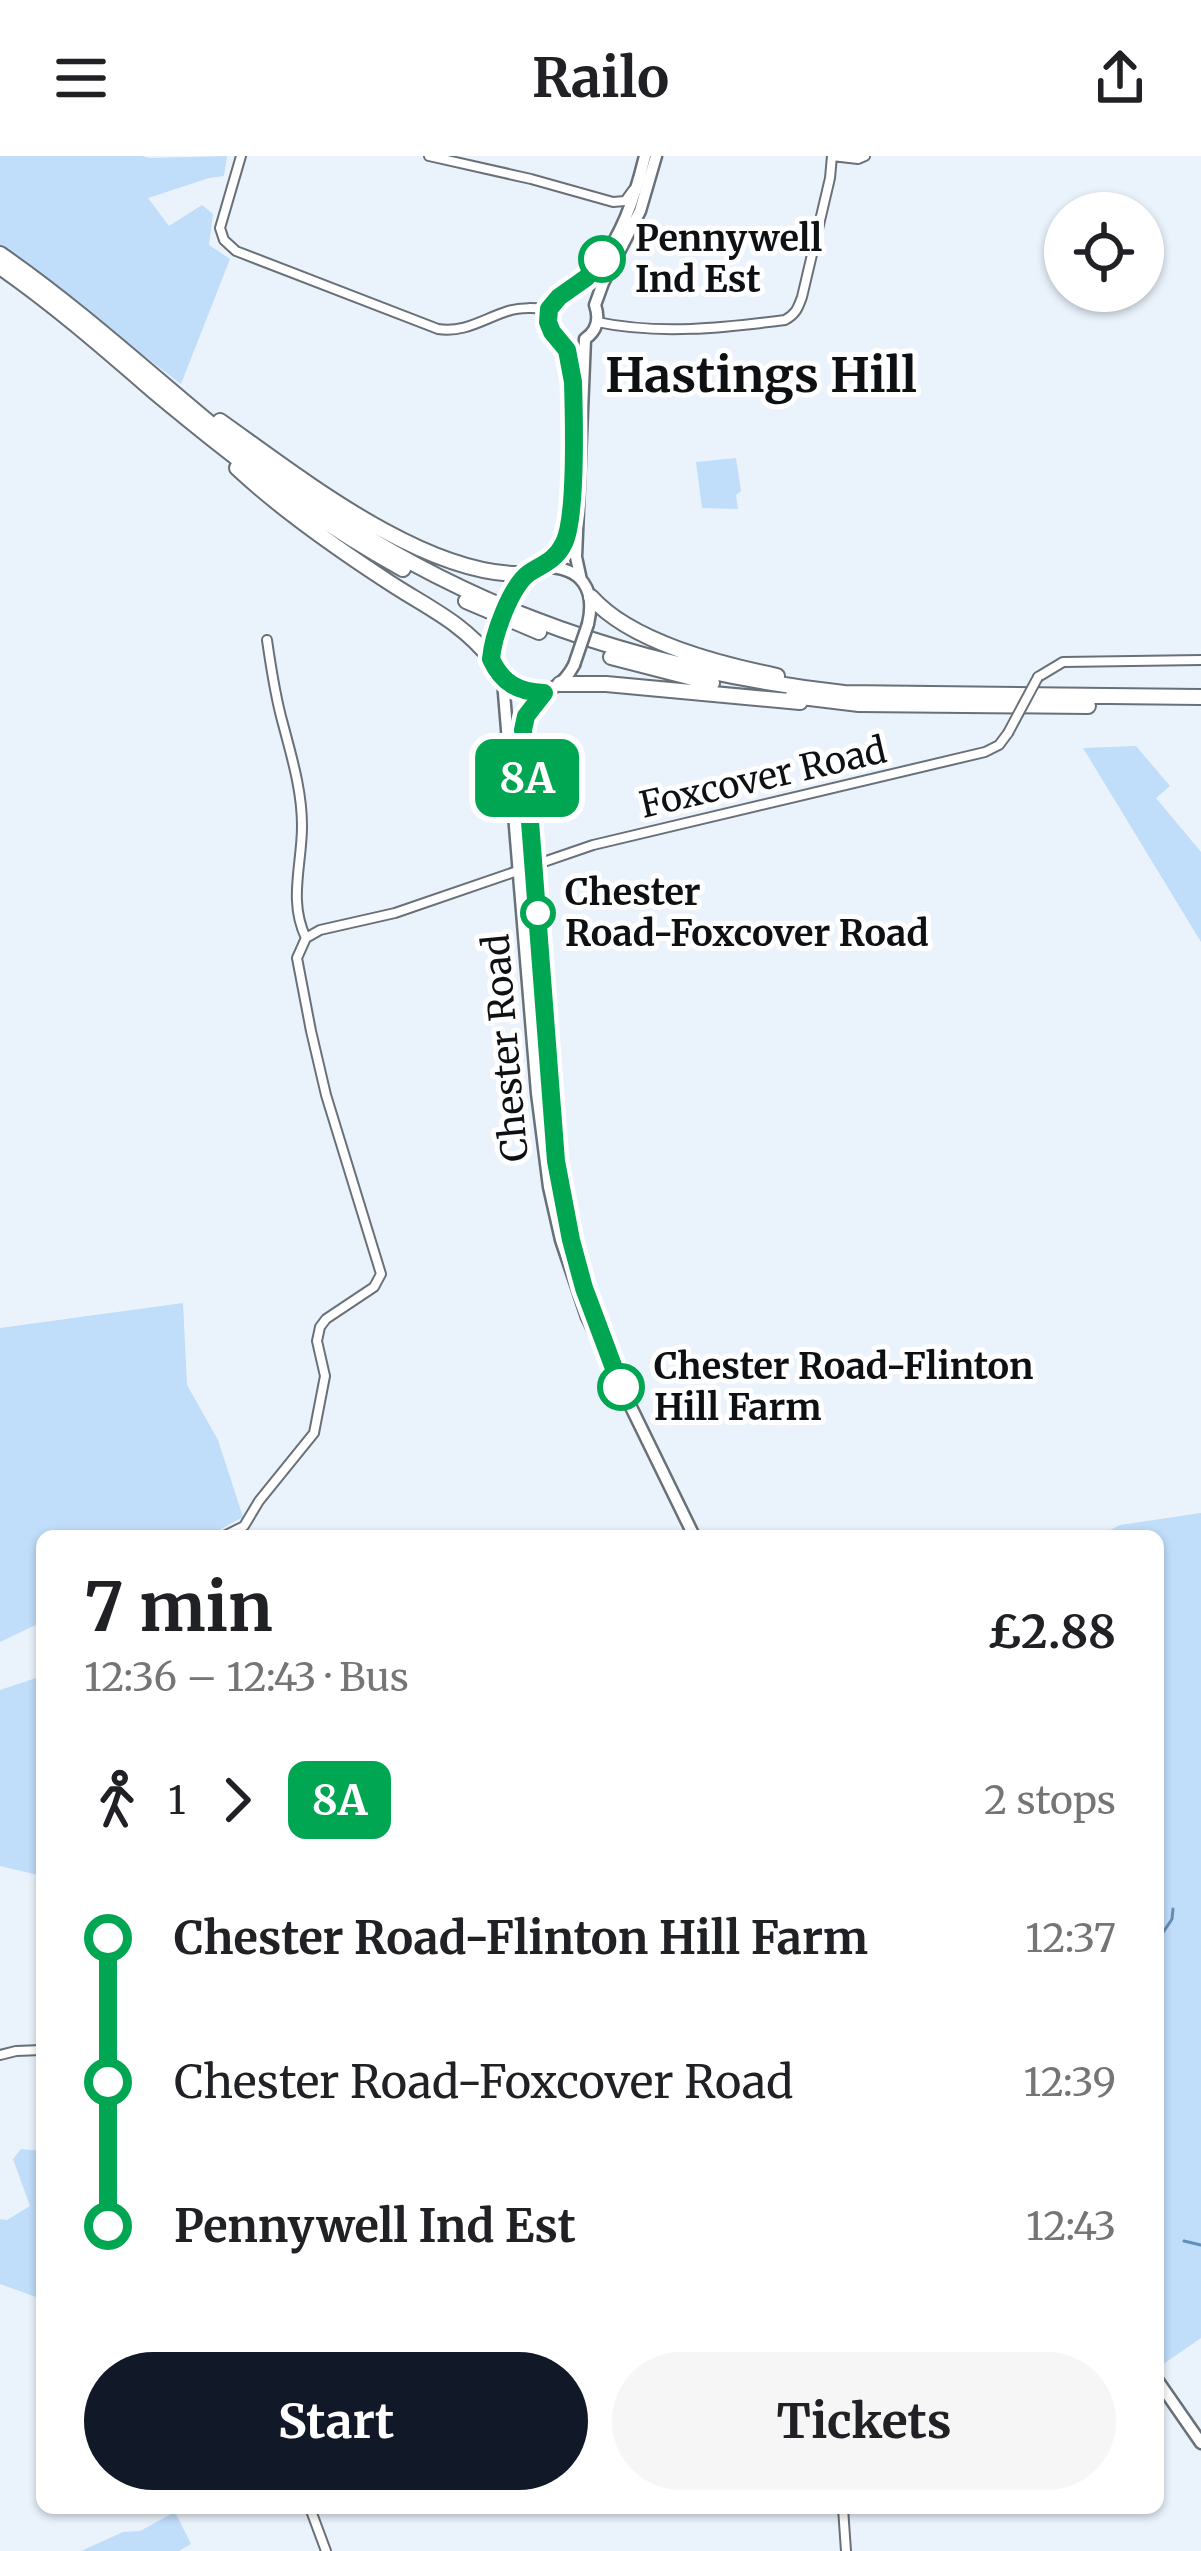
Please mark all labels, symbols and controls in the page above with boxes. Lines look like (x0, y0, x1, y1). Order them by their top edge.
text: Railo (532, 44, 669, 112)
icon: menu (48, 45, 114, 111)
icon: share (1087, 45, 1153, 111)
map controls (1044, 192, 1164, 312)
button: locate (1044, 192, 1164, 312)
place label: Pennywell Ind Est (635, 216, 822, 302)
marker: Pennywell Ind Est (580, 237, 624, 281)
district label: Hastings Hill (605, 345, 917, 405)
street label: Foxcover Road (635, 727, 891, 828)
line badge: 8A (473, 739, 581, 817)
text: 8A (499, 752, 555, 804)
place label: Chester Road-Foxcover Road (565, 870, 929, 956)
marker: Chester Road-Foxcover Road (522, 897, 554, 929)
street label: Chester Road (473, 932, 538, 1164)
place label: Chester Road-Flinton Hill Farm (654, 1344, 1033, 1430)
marker: Chester Road-Flinton Hill Farm (599, 1365, 643, 1409)
text: 7 min (84, 1566, 273, 1649)
text: £2.88 (988, 1604, 1116, 1660)
text: 12:36 – 12:43 · Bus (84, 1653, 409, 1702)
icon: walk (84, 1767, 150, 1833)
icon: forward (204, 1767, 270, 1833)
text: 8A (312, 1774, 367, 1826)
text: 1 (168, 1776, 186, 1825)
text: 2 stops (984, 1776, 1116, 1825)
text: Chester Road-Flinton Hill Farm (174, 1910, 868, 1966)
text: 12:37 (1025, 1914, 1116, 1963)
text: Chester Road-Foxcover Road (174, 2054, 793, 2110)
text: 12:39 (1024, 2058, 1116, 2107)
text: Pennywell Ind Est (174, 2198, 576, 2254)
text: 12:43 (1026, 2202, 1116, 2251)
button: Start (84, 2352, 588, 2490)
button: Tickets (612, 2352, 1116, 2490)

